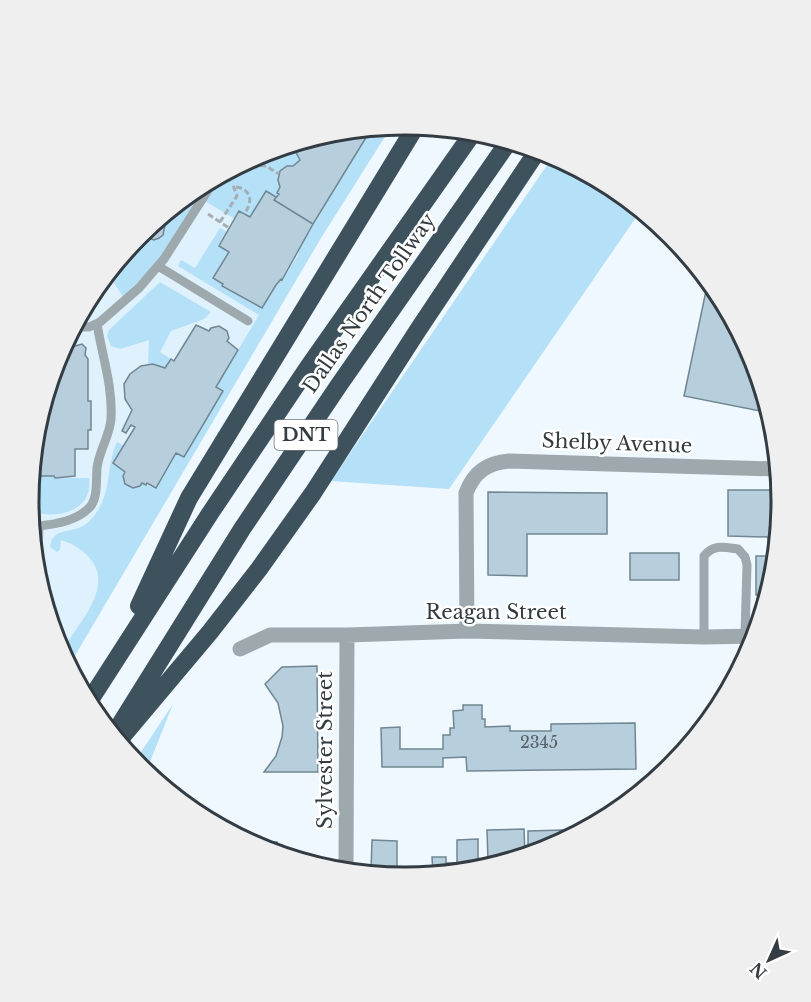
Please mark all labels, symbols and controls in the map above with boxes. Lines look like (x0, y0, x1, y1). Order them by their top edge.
street label: Dallas North Tollway (298, 208, 440, 398)
road number: DNT (274, 420, 338, 450)
street label: Shelby Avenue (541, 428, 693, 458)
street label: Reagan Street (426, 600, 567, 624)
street label: Sylvester Street (313, 671, 337, 829)
house number: 2345 (520, 732, 558, 752)
north arrow (739, 930, 799, 990)
text: N (746, 958, 771, 983)

